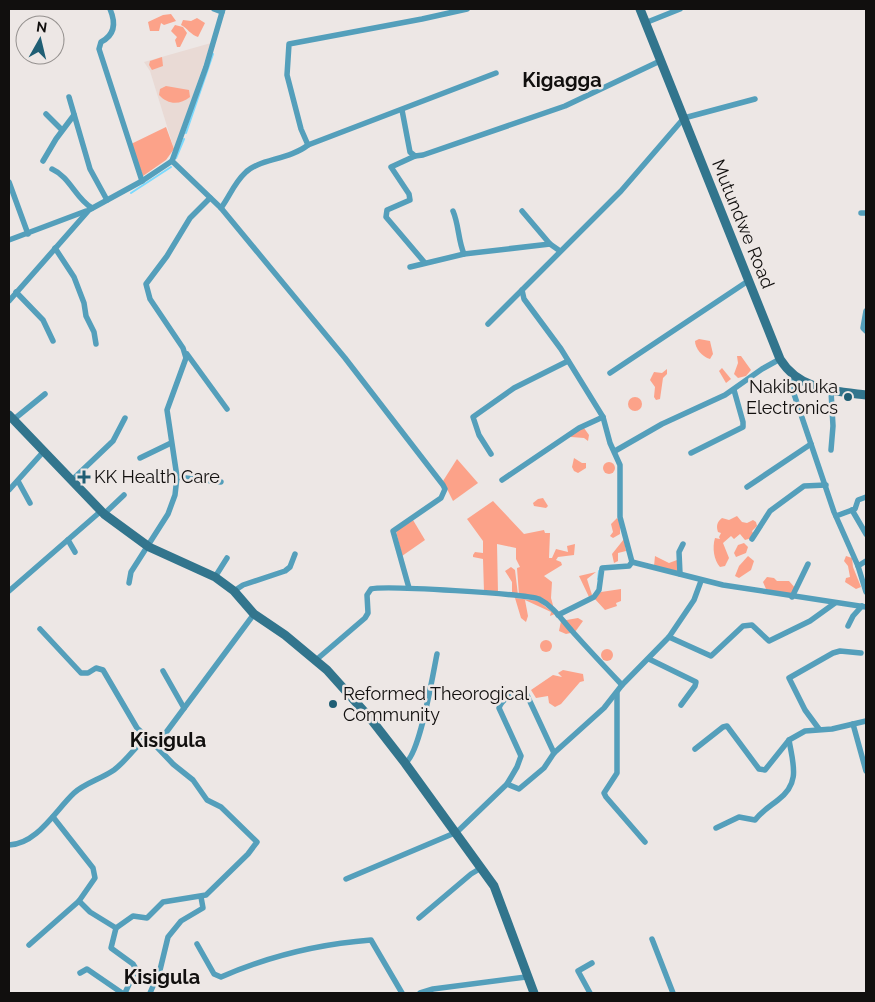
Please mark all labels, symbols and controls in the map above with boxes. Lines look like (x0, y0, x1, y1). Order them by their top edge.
north arrow (15, 15, 65, 65)
text: N (35, 18, 48, 36)
district label: Kigagga (522, 68, 602, 92)
street label: Mutundwe Road (708, 156, 779, 292)
place label: Nakibuuka Electronics (746, 376, 838, 418)
marker: Nakibuuka Electronics (842, 391, 854, 403)
place label: KK Health Care (94, 466, 220, 487)
marker: KK Health Care (78, 471, 90, 483)
place label: Reformed Theorogical Community (343, 683, 529, 725)
marker: Reformed Theorogical Community (327, 698, 339, 710)
district label: Kisigula (130, 728, 206, 752)
district label: Kisigula (124, 965, 200, 989)

